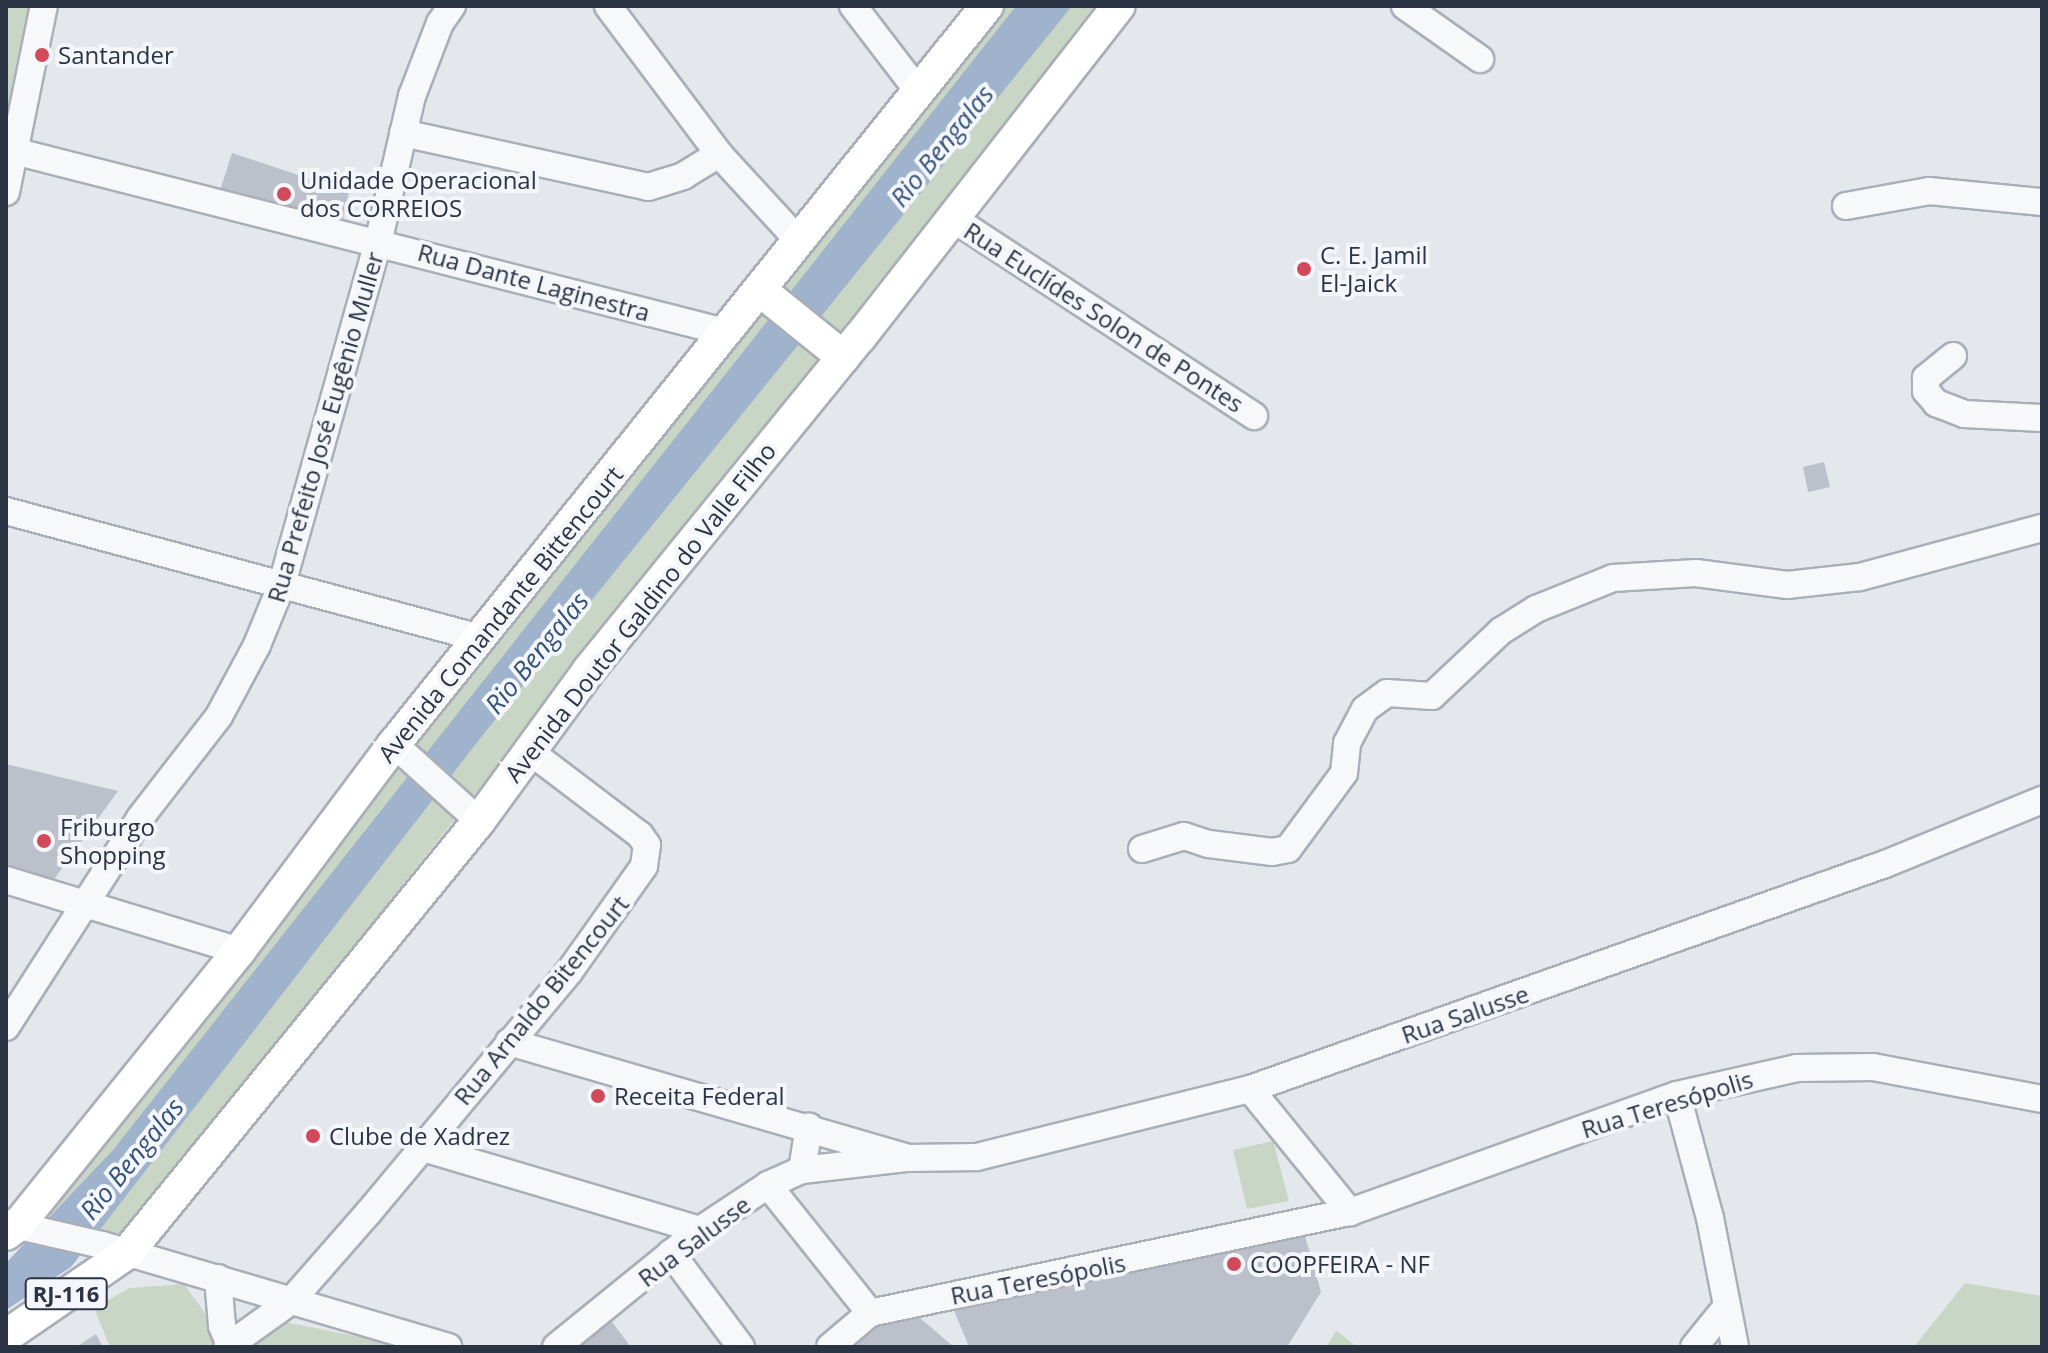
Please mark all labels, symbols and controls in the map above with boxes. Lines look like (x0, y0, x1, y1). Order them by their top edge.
place label: Santander (58, 41, 174, 69)
marker: Santander (33, 46, 51, 64)
water label: Rio Bengalas (884, 79, 1000, 213)
place label: Unidade Operacional dos CORREIOS (300, 166, 537, 222)
marker: Unidade Operacional dos CORREIOS (275, 185, 293, 203)
street label: Rua Euclídes Solon de Pontes (959, 216, 1249, 418)
street label: Rua Dante Laginestra (415, 237, 653, 327)
place label: C. E. Jamil El-Jaick (1320, 241, 1428, 297)
street label: Rua Prefeito José Eugênio Muller (261, 248, 389, 606)
marker: C. E. Jamil El-Jaick (1295, 260, 1313, 278)
street label: Avenida Doutor Galdino do Valle Filho (499, 437, 781, 787)
street label: Avenida Comandante Bittencourt (372, 460, 628, 768)
water label: Rio Bengalas (479, 586, 595, 720)
place label: Friburgo Shopping (60, 813, 165, 869)
marker: Friburgo Shopping (35, 832, 53, 850)
street label: Rua Arnaldo Bitencourt (448, 890, 634, 1110)
street label: Rua Salusse (1398, 979, 1532, 1049)
street label: Rua Teresópolis (1578, 1064, 1756, 1144)
place label: Receita Federal (614, 1082, 785, 1110)
marker: Receita Federal (589, 1087, 607, 1105)
water label: Rio Bengalas (74, 1092, 190, 1226)
place label: Clube de Xadrez (329, 1122, 510, 1150)
marker: Clube de Xadrez (304, 1127, 322, 1145)
street label: Rua Salusse (632, 1190, 756, 1292)
street label: Rua Teresópolis (948, 1248, 1128, 1310)
place label: COOPFEIRA - NF (1250, 1250, 1430, 1278)
marker: COOPFEIRA - NF (1225, 1255, 1243, 1273)
road number: RJ-116 (24, 1276, 108, 1312)

